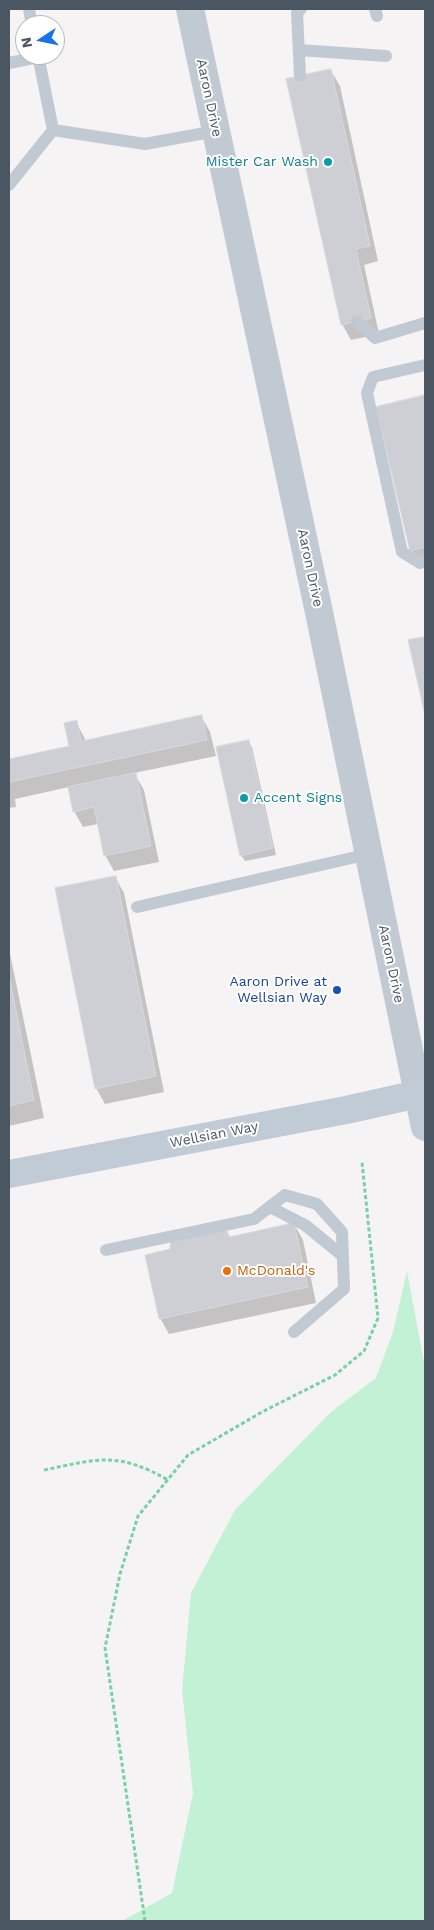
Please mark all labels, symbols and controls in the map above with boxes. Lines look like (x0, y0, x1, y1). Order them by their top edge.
north arrow (15, 15, 65, 65)
text: N (17, 36, 35, 49)
street label: Aaron Drive (193, 57, 225, 139)
place label: Mister Car Wash (206, 154, 318, 170)
marker: Mister Car Wash (322, 156, 334, 168)
street label: Aaron Drive (294, 527, 326, 609)
place label: Accent Signs (254, 790, 342, 806)
marker: Accent Signs (238, 792, 250, 804)
street label: Aaron Drive (375, 923, 407, 1005)
place label: Aaron Drive at Wellsian Way (229, 974, 327, 1006)
marker: Aaron Drive at Wellsian Way (331, 984, 343, 996)
street label: Wellsian Way (168, 1118, 260, 1152)
place label: McDonald's (237, 1263, 315, 1279)
marker: McDonald's (221, 1265, 233, 1277)

